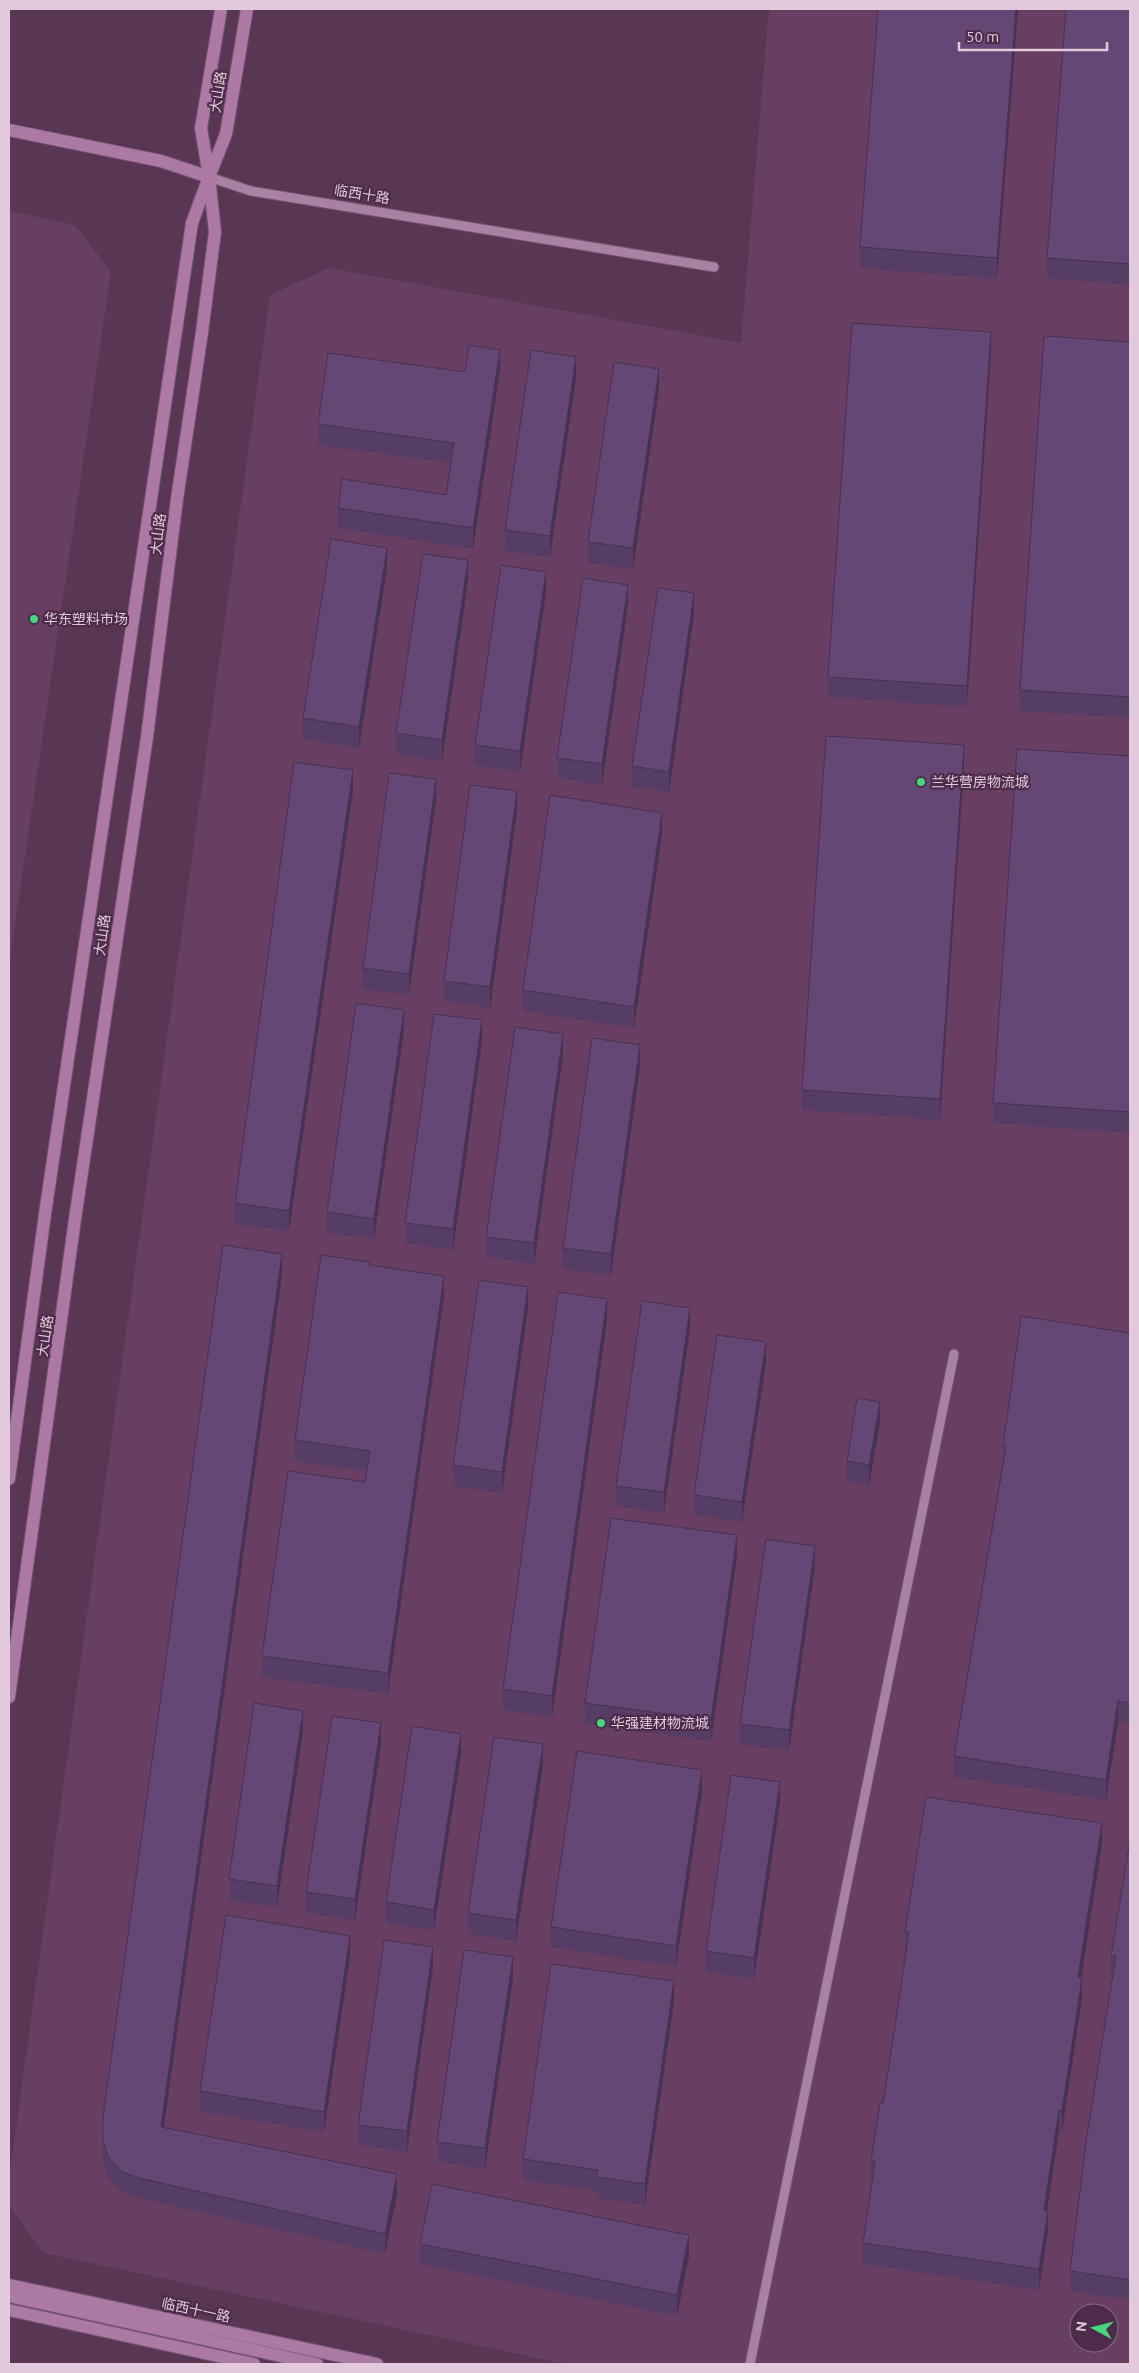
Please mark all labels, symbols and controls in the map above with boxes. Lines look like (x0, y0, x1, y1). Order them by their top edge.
scale bar (959, 20, 1106, 52)
text: 50 m (966, 28, 999, 45)
street label: 大山路 (207, 70, 229, 114)
street label: 临西十路 (333, 182, 391, 206)
street label: 大山路 (148, 512, 168, 556)
place label: 华东塑料市场 (44, 611, 128, 627)
marker: 华东塑料市场 (28, 613, 40, 625)
place label: 兰华营房物流城 (931, 774, 1029, 790)
marker: 兰华营房物流城 (915, 776, 927, 788)
street label: 大山路 (91, 913, 113, 957)
street label: 大山路 (34, 1314, 56, 1358)
place label: 华强建材物流城 (611, 1715, 709, 1731)
marker: 华强建材物流城 (595, 1717, 607, 1729)
street label: 临西十一路 (160, 2295, 232, 2325)
north arrow (1069, 2303, 1119, 2353)
text: N (1073, 2320, 1090, 2333)

